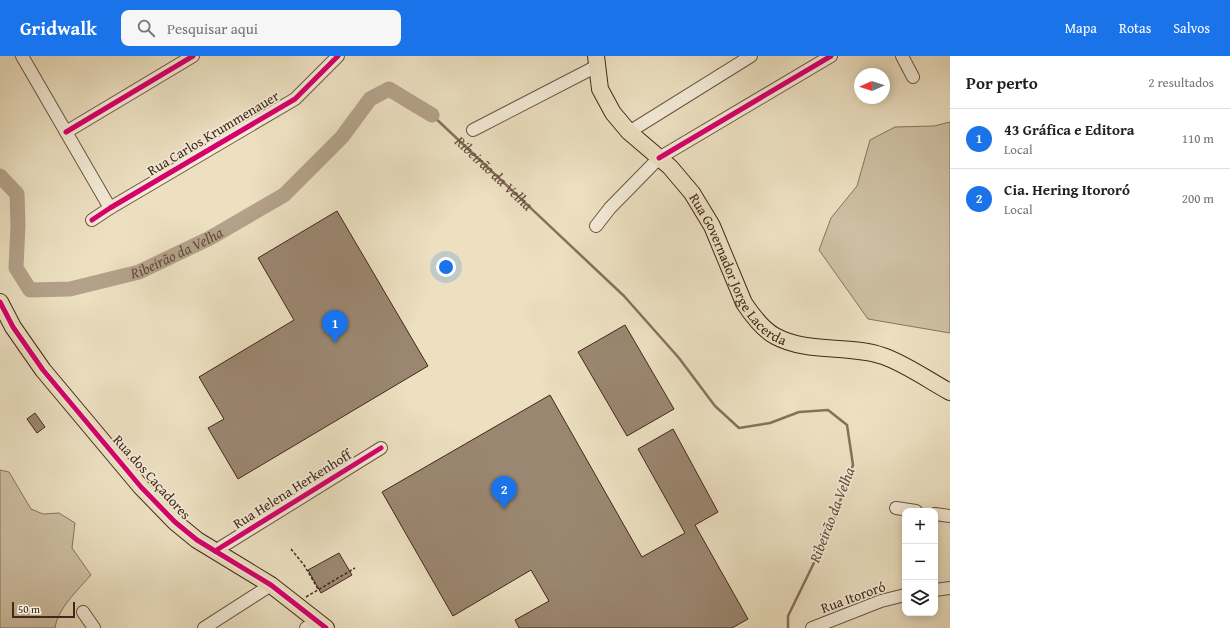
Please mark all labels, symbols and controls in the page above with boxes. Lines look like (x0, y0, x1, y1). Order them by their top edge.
search box (121, 10, 401, 46)
text: Gridwalk (20, 14, 97, 42)
icon: search (135, 17, 157, 39)
text: Pesquisar aqui (167, 18, 258, 39)
text: Mapa (1065, 18, 1097, 38)
text: Rotas (1119, 18, 1151, 38)
text: Salvos (1173, 18, 1210, 38)
north arrow (854, 68, 890, 104)
text: Por perto (966, 70, 1038, 95)
text: 2 resultados (1148, 73, 1214, 92)
street label: Rua Carlos Krummenauer (143, 86, 283, 180)
text: 43 Gráfica e Editora (1004, 119, 1134, 140)
text: 1 (976, 129, 982, 148)
text: 110 m (1182, 129, 1214, 148)
water label: Ribeirão da Velha (450, 130, 538, 215)
text: Local (1004, 140, 1033, 159)
text: Cia. Hering Itororó (1004, 179, 1130, 200)
street label: Rua Governador Jorge Lacerda (684, 189, 790, 350)
text: 2 (976, 189, 982, 208)
text: 200 m (1182, 189, 1214, 208)
text: Local (1004, 200, 1033, 219)
water label: Ribeirão da Velha (127, 222, 227, 284)
your location (436, 257, 456, 277)
pin: 1 (322, 310, 348, 343)
street label: Rua dos Caçadores (108, 430, 196, 524)
street label: Rua Helena Herkenhoff (229, 443, 357, 534)
water label: Ribeirão da Velha (803, 464, 859, 566)
pin: 2 (491, 476, 517, 509)
map controls (902, 508, 938, 616)
button: + (902, 508, 938, 544)
button: − (902, 544, 938, 580)
street label: Rua Itororó (818, 576, 888, 618)
button: layers (902, 580, 938, 616)
scale bar (12, 600, 75, 619)
text: 50 m (18, 601, 40, 617)

